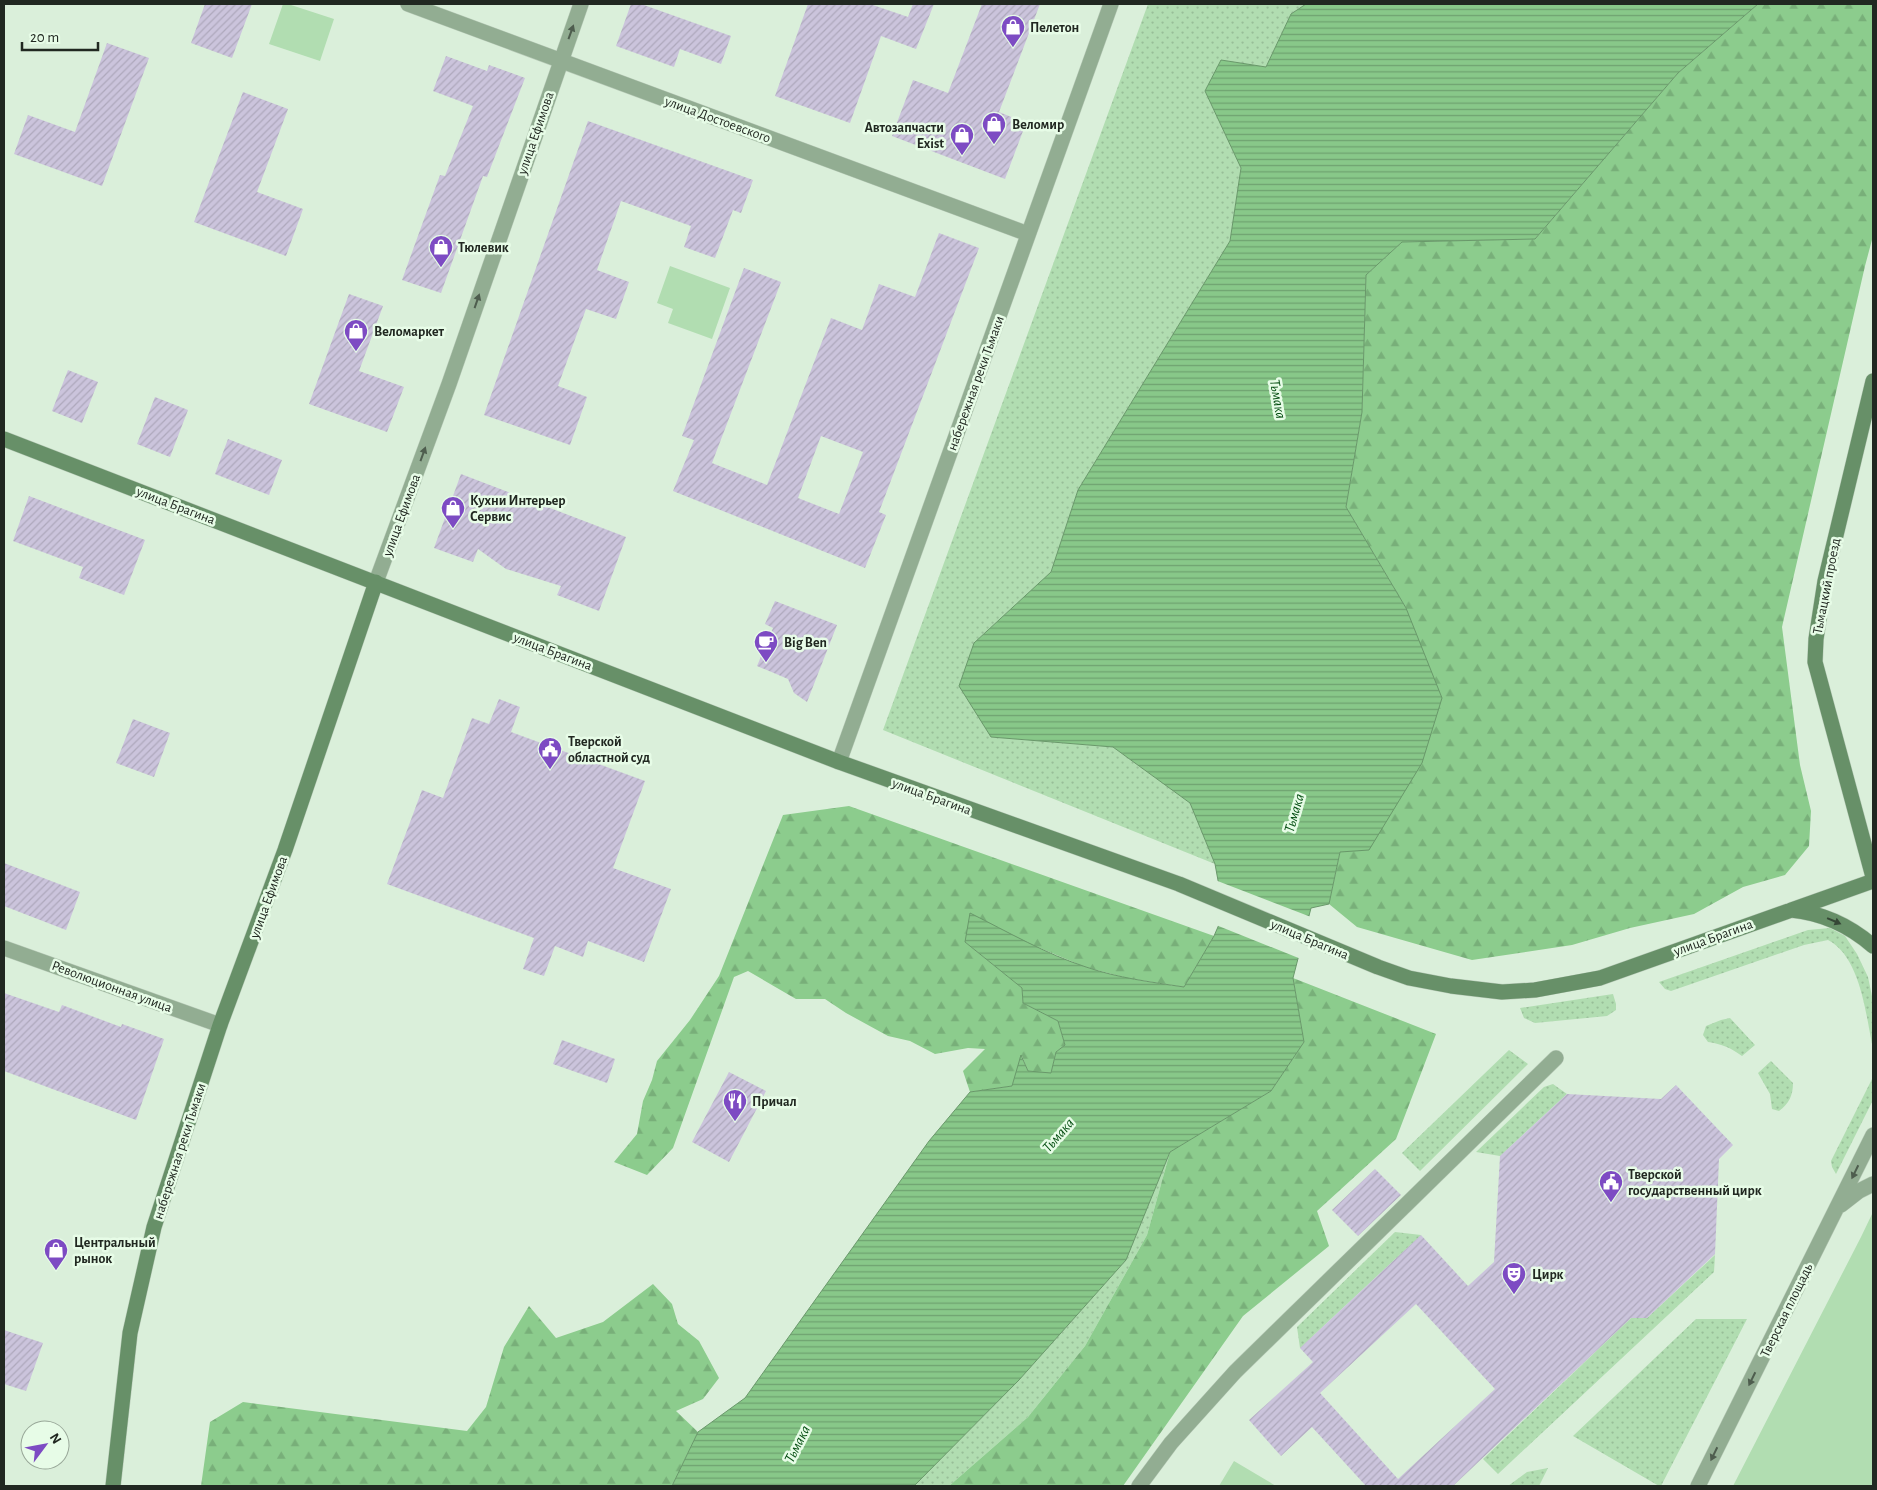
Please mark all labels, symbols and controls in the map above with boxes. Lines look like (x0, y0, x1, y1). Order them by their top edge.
shop icon: Пелетон (1000, 14, 1026, 48)
scale bar (22, 20, 99, 52)
place label: Пелетон (1030, 21, 1079, 35)
one-way arrow (567, 24, 575, 39)
text: 20 m (30, 30, 59, 45)
street label: улица Ефимова (515, 90, 557, 177)
street label: улица Достоевского (662, 94, 773, 146)
shop icon: Веломир (981, 111, 1007, 145)
place label: Веломир (1012, 118, 1064, 132)
place label: Автозапчасти Exist (864, 121, 944, 151)
shop icon: Автозапчасти Exist (949, 122, 975, 156)
shop icon: Тюлевик (428, 234, 454, 268)
place label: Тюлевик (458, 241, 509, 255)
one-way arrow (473, 293, 481, 308)
street label: набережная реки Тьмаки (945, 314, 1007, 453)
shop icon: Веломаркет (343, 318, 369, 352)
place label: Веломаркет (374, 325, 445, 339)
water label: Тьмака (1267, 378, 1288, 420)
one-way arrow (420, 447, 427, 462)
street label: улица Ефимова (380, 472, 423, 559)
street label: улица Брагина (133, 484, 217, 528)
place label: Кухни Интерьер Сервис (470, 494, 566, 524)
shop icon: Кухни Интерьер Сервис (440, 495, 466, 529)
street label: Тьмацкий проезд (1811, 537, 1843, 635)
cafe icon: Big Ben (753, 629, 779, 663)
street label: улица Брагина (510, 630, 594, 674)
place label: Big Ben (784, 636, 827, 650)
place label: Тверской областной суд (568, 735, 651, 765)
public building icon: Тверской областной суд (537, 736, 563, 770)
street label: улица Брагина (889, 776, 974, 818)
water label: Тьмака (1282, 792, 1307, 834)
street label: улица Ефимова (247, 854, 290, 941)
street label: улица Брагина (1268, 917, 1351, 963)
street label: улица Брагина (1671, 917, 1755, 959)
one-way arrow (1827, 918, 1841, 926)
street label: Революционная улица (50, 959, 174, 1015)
street label: набережная реки Тьмаки (151, 1082, 209, 1221)
restaurant icon: Причал (722, 1088, 748, 1122)
place label: Причал (752, 1095, 797, 1109)
water label: Тьмака (1040, 1115, 1077, 1155)
one-way arrow (1850, 1165, 1859, 1180)
place label: Тверской государственный цирк (1628, 1168, 1762, 1198)
public building icon: Тверской государственный цирк (1598, 1169, 1624, 1203)
place label: Центральный рынок (74, 1236, 156, 1266)
shop icon: Центральный рынок (43, 1237, 69, 1271)
theatre icon: Цирк (1501, 1261, 1527, 1295)
street label: Тверская площадь (1758, 1261, 1816, 1360)
place label: Цирк (1532, 1268, 1564, 1282)
one-way arrow (1748, 1372, 1756, 1386)
north arrow (20, 1420, 70, 1470)
water label: Тьмака (782, 1423, 813, 1465)
text: N (47, 1431, 64, 1446)
one-way arrow (1710, 1447, 1718, 1461)

